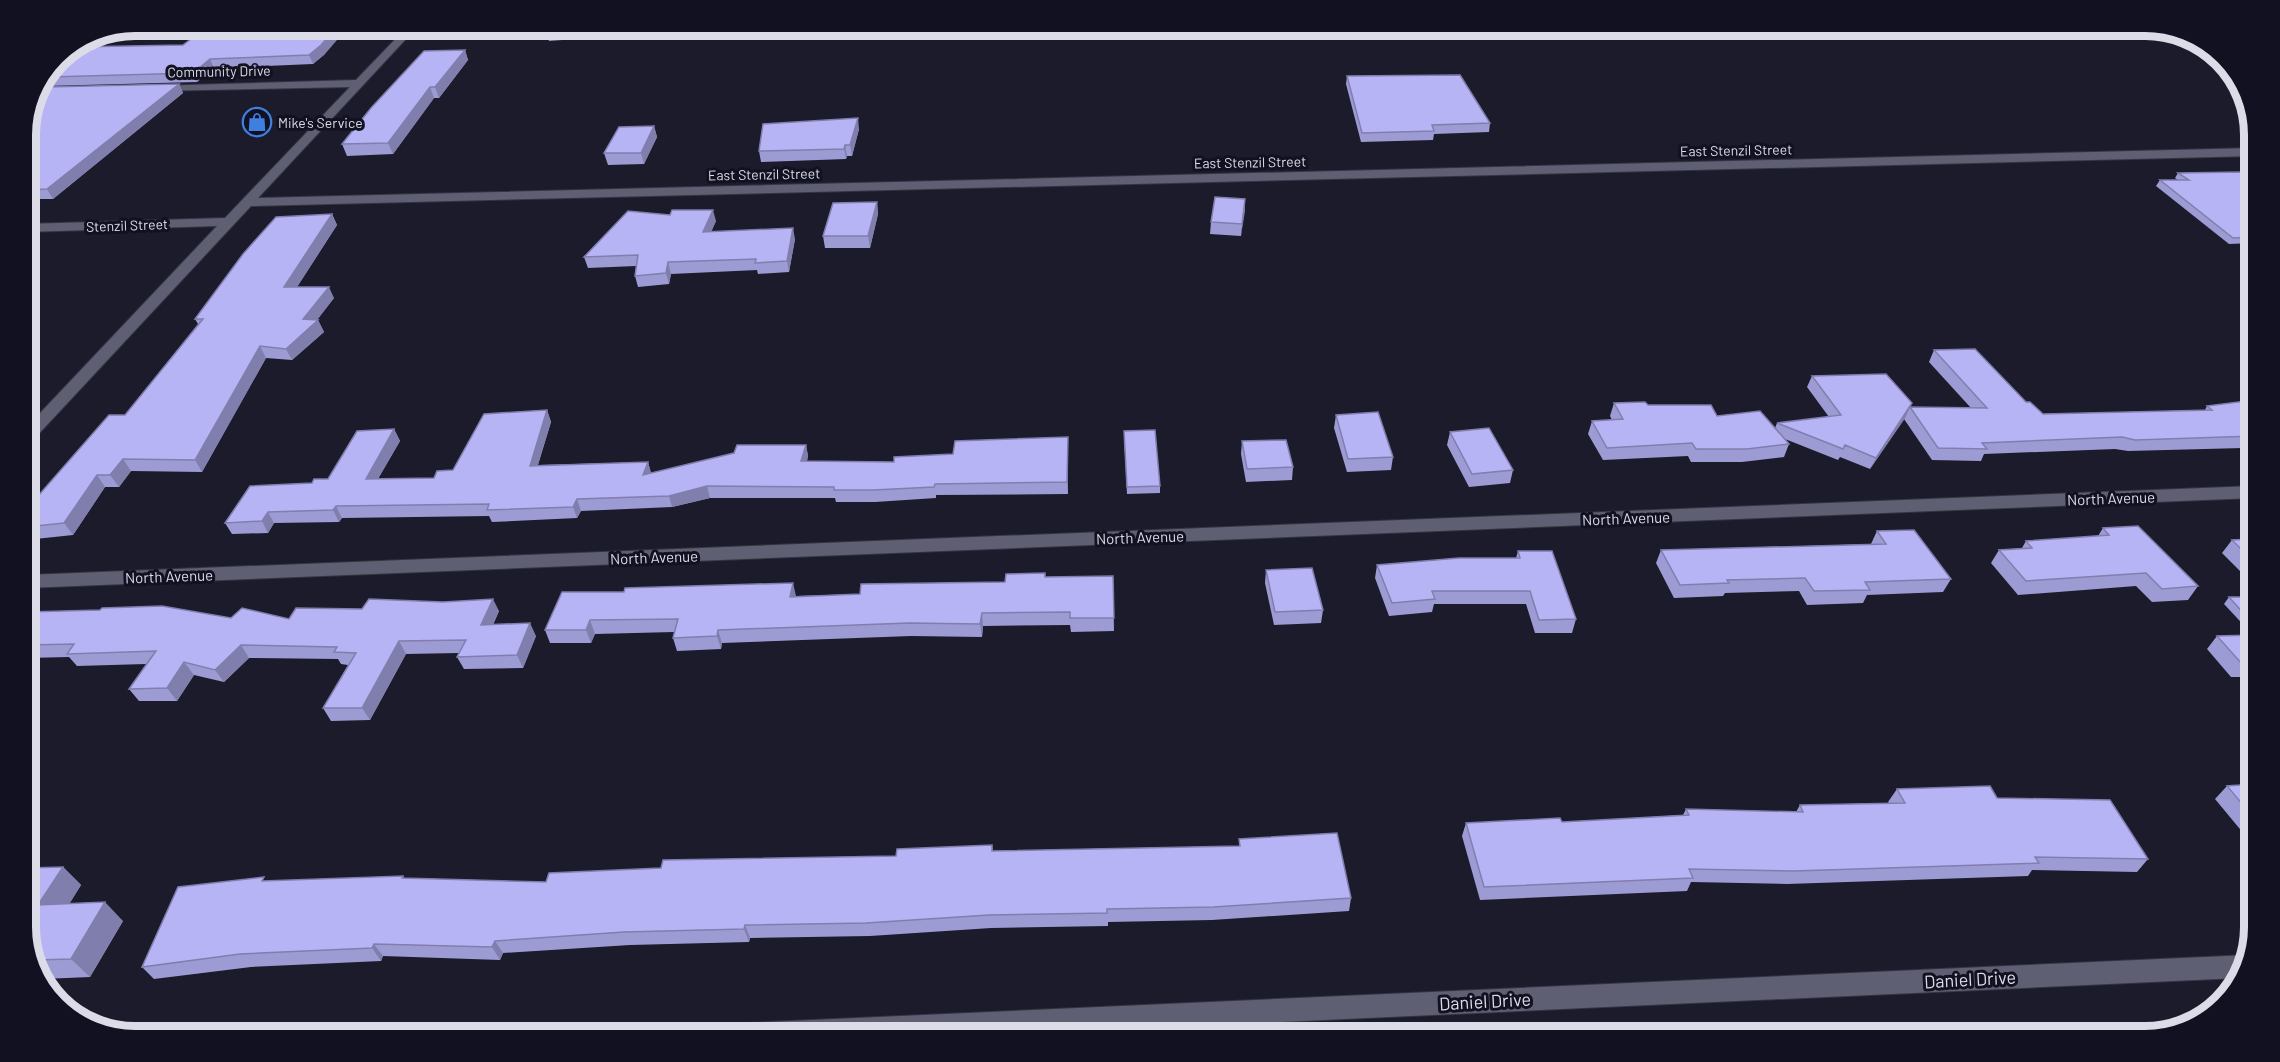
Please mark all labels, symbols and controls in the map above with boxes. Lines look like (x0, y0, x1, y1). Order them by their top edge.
street label: Community Drive (167, 62, 271, 80)
shop icon: Mike's Service (241, 106, 273, 138)
place label: Mike's Service (278, 114, 363, 131)
street label: East Stenzil Street (1680, 141, 1792, 159)
street label: East Stenzil Street (1194, 153, 1306, 171)
street label: East Stenzil Street (708, 165, 820, 183)
street label: Stenzil Street (86, 215, 168, 235)
street label: North Avenue (2067, 487, 2155, 509)
street label: North Avenue (1582, 507, 1670, 529)
street label: North Avenue (1096, 526, 1184, 548)
street label: North Avenue (610, 546, 698, 568)
street label: North Avenue (125, 565, 213, 587)
street label: Daniel Drive (1924, 966, 2016, 992)
street label: Daniel Drive (1439, 988, 1531, 1014)

